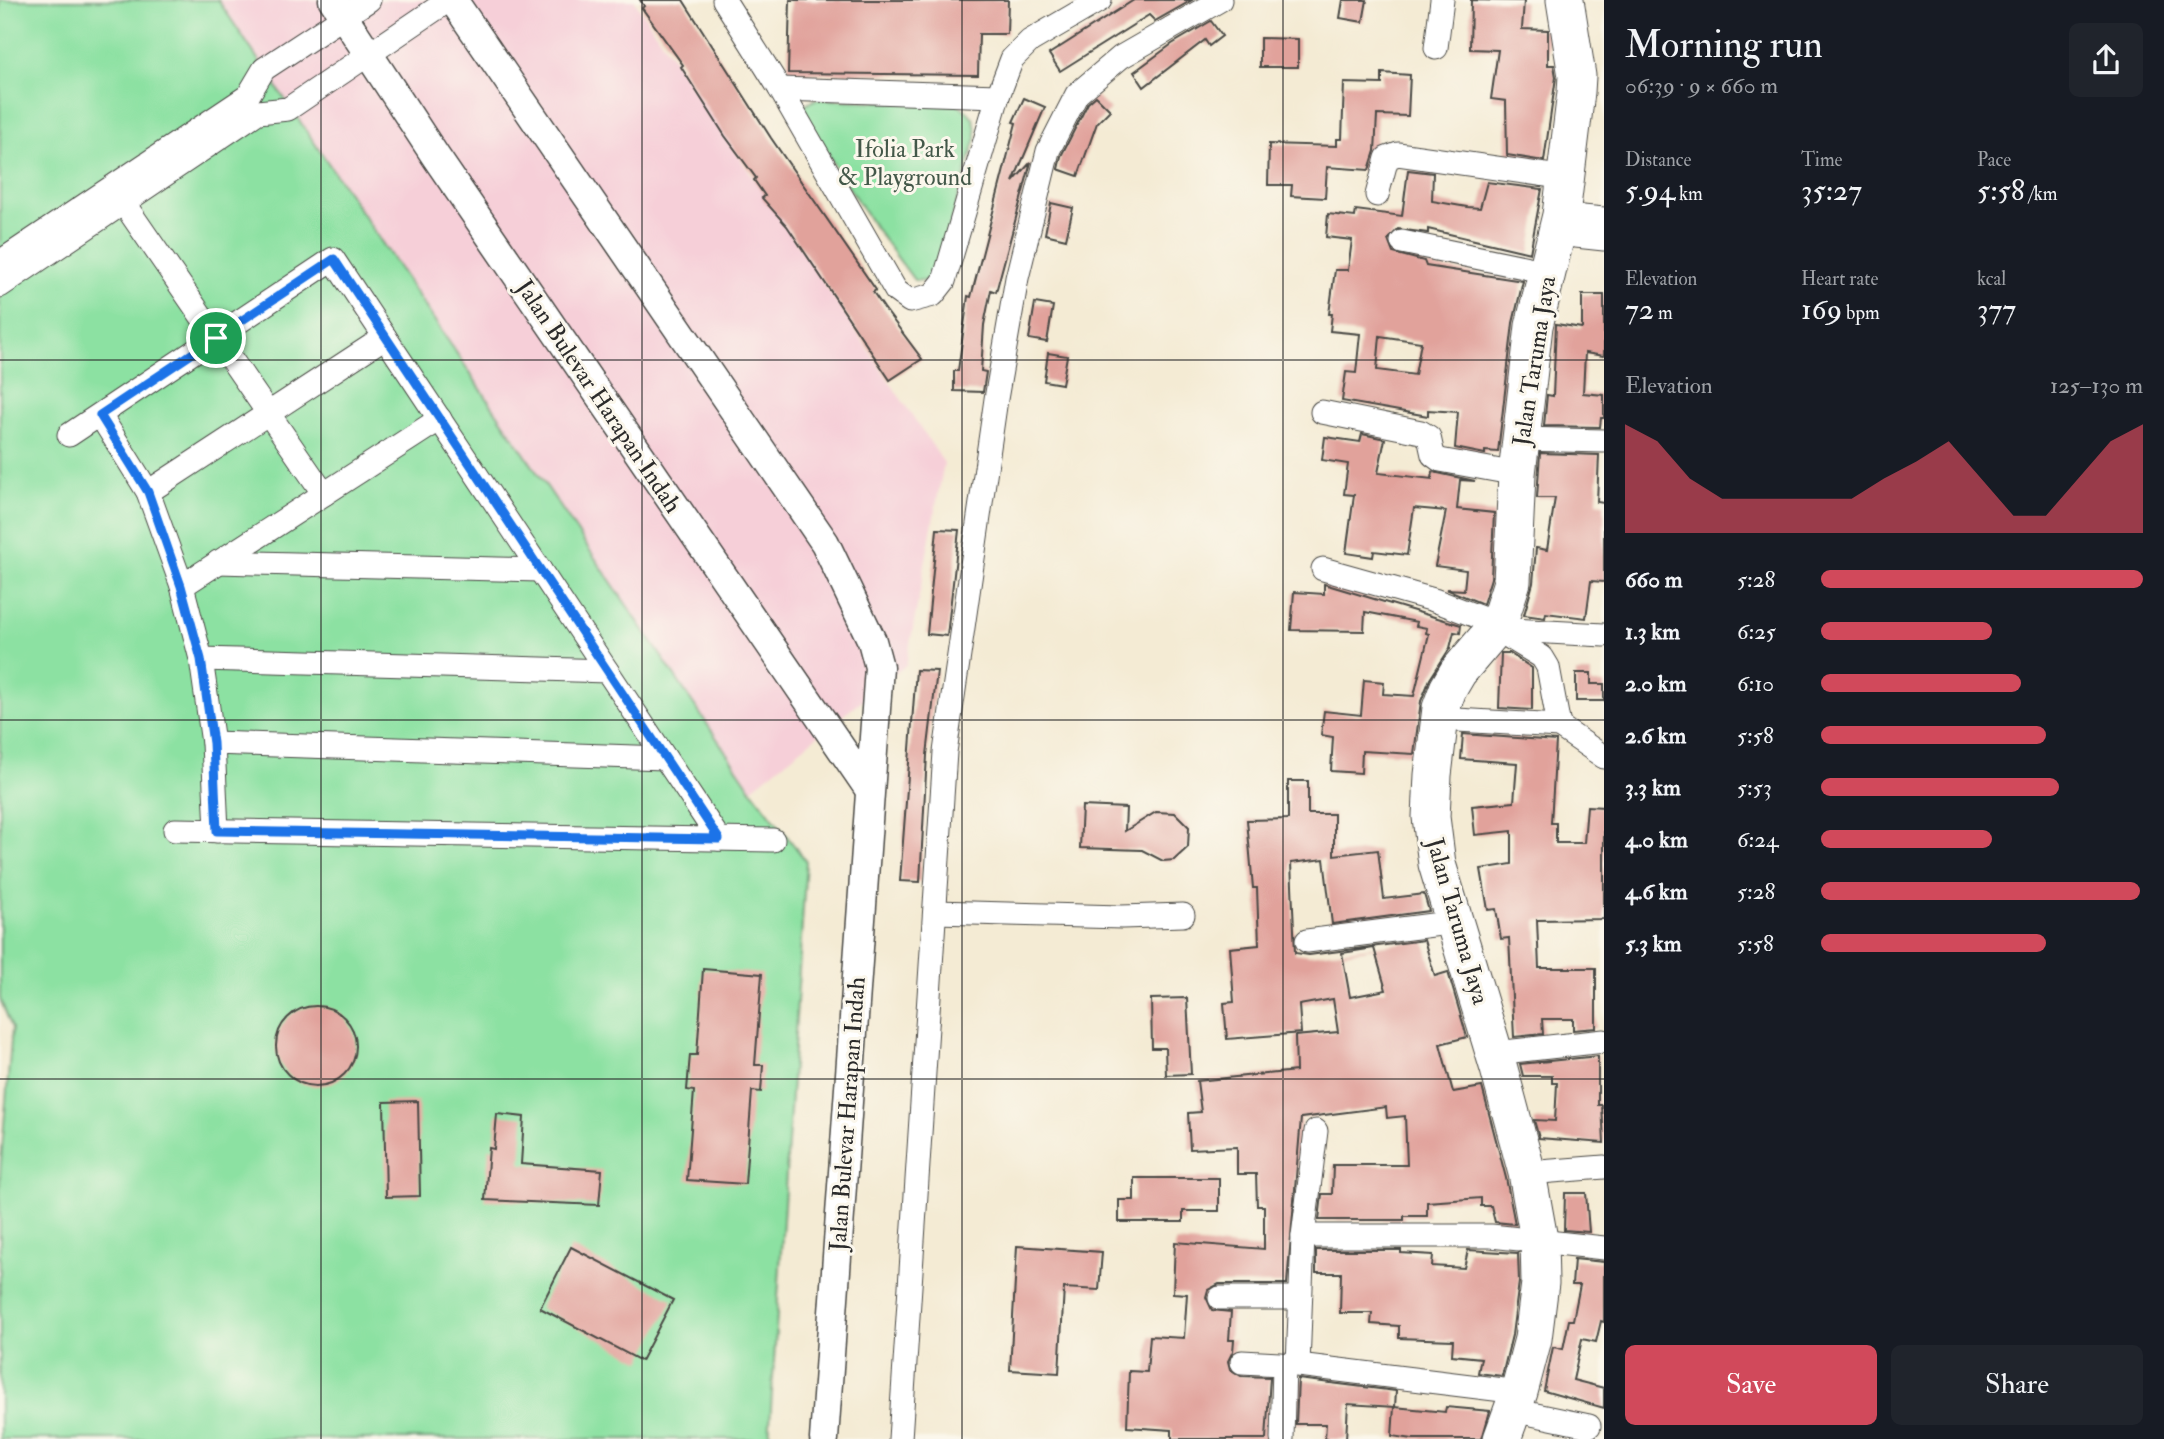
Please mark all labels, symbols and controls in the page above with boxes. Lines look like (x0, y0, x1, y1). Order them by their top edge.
text: Morning run (1625, 21, 1823, 69)
button: share (2069, 23, 2143, 97)
text: 06:39 · 9 × 660 m (1625, 71, 1778, 100)
park label: Ifolia Park & Playground (838, 134, 972, 193)
text: Distance (1625, 148, 1691, 172)
text: Time (1801, 148, 1843, 172)
text: Pace (1977, 148, 2011, 172)
text: 5.94 (1625, 172, 1675, 209)
text: 35:27 (1801, 172, 1862, 209)
text: 5:58 (1977, 172, 2025, 209)
text: km (1675, 182, 1703, 206)
text: /km (2025, 182, 2058, 206)
text: Elevation (1625, 267, 1697, 291)
text: Heart rate (1801, 267, 1878, 291)
text: kcal (1977, 267, 2006, 291)
street label: Jalan Bulevar Harapan Indah (508, 273, 689, 519)
street label: Jalan Taruma Jaya (1506, 273, 1563, 449)
text: 72 (1625, 291, 1654, 328)
text: 169 (1801, 291, 1842, 328)
text: 377 (1977, 291, 2016, 328)
text: m (1654, 301, 1673, 325)
text: bpm (1842, 301, 1880, 325)
pin (186, 308, 246, 368)
icon: arrive (197, 319, 235, 357)
text: Elevation (1625, 371, 1713, 400)
text: 125–130 m (2050, 371, 2143, 400)
text: 660 m (1625, 565, 1683, 594)
text: 5:28 (1737, 565, 1775, 594)
text: 1.3 km (1625, 617, 1680, 646)
text: 6:25 (1737, 617, 1776, 646)
text: 2.0 km (1625, 669, 1687, 698)
text: 6:10 (1737, 669, 1774, 698)
text: 2.6 km (1625, 721, 1686, 750)
text: 5:58 (1737, 721, 1774, 750)
text: 3.3 km (1625, 773, 1681, 802)
text: 5:53 (1737, 773, 1772, 802)
text: 4.0 km (1625, 825, 1688, 854)
text: 6:24 (1737, 825, 1778, 854)
street label: Jalan Taruma Jaya (1419, 833, 1496, 1009)
text: 4.6 km (1625, 877, 1688, 906)
text: 5:28 (1737, 877, 1775, 906)
text: 5.3 km (1625, 929, 1682, 958)
text: 5:58 (1737, 929, 1774, 958)
street label: Jalan Bulevar Harapan Indah (822, 975, 873, 1253)
button: Save (1625, 1345, 1877, 1425)
button: Share (1891, 1345, 2143, 1425)

